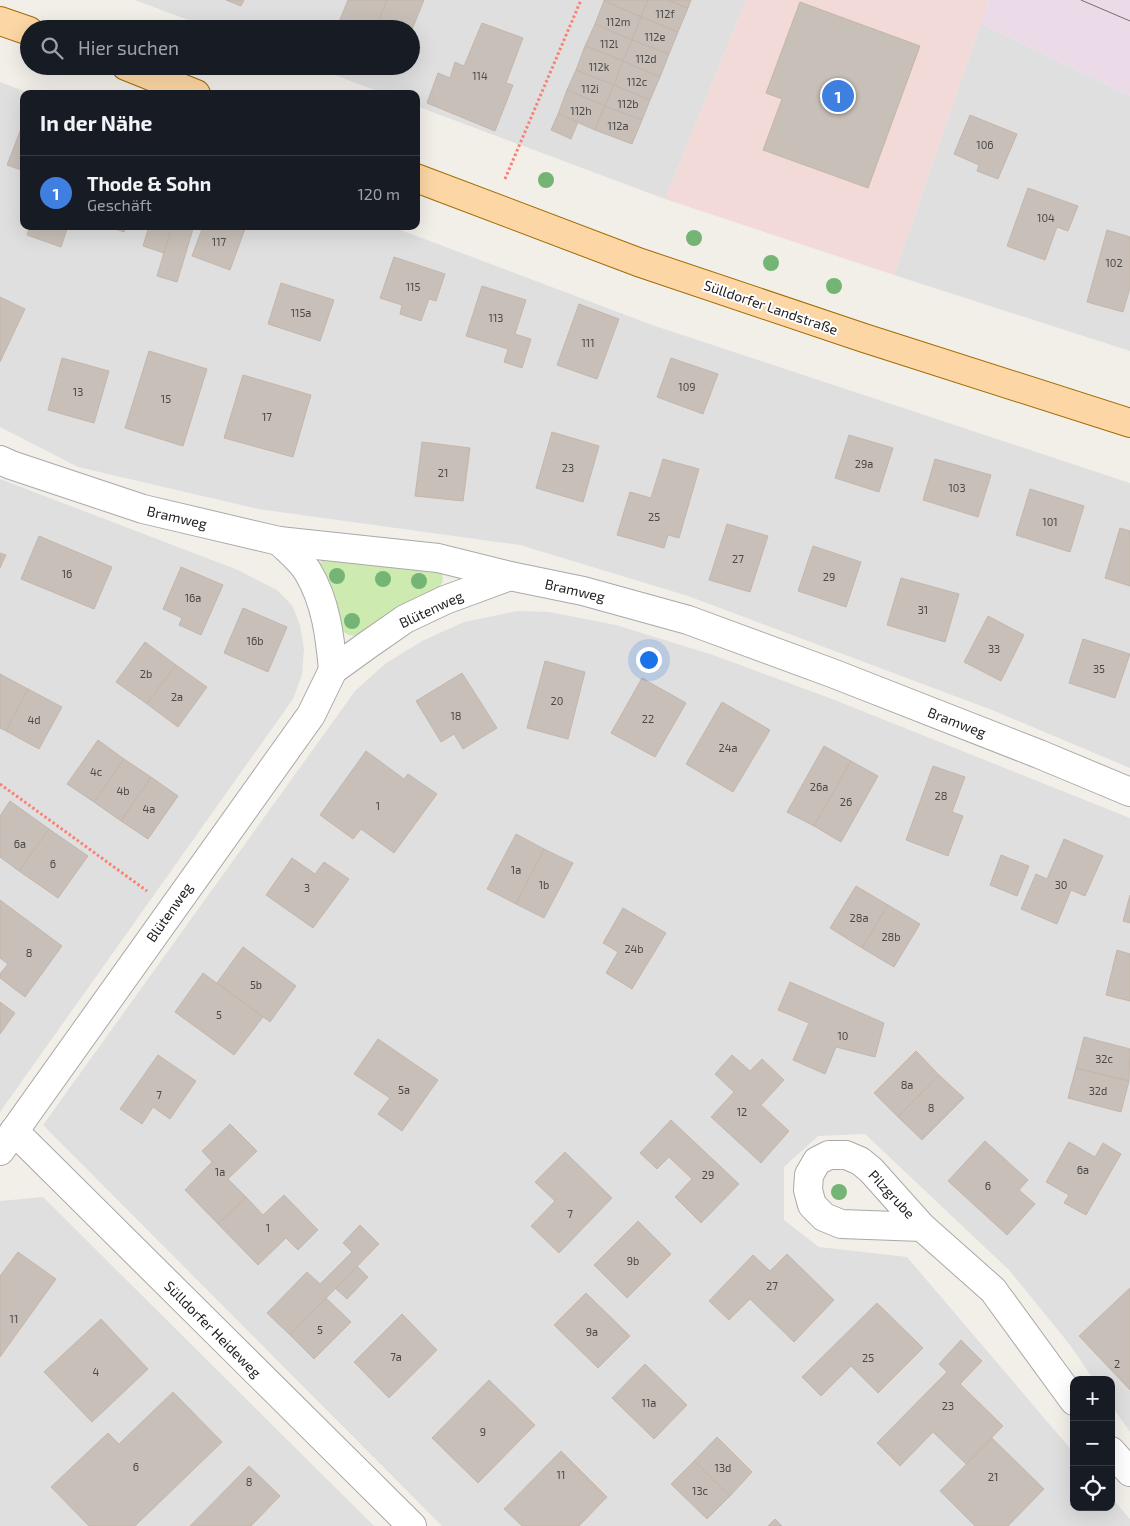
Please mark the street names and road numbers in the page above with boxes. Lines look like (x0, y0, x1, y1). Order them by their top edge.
street label: Sülldorfer Landstraße (702, 276, 840, 338)
street label: Bramweg (145, 502, 209, 532)
street label: Bramweg (543, 575, 607, 605)
street label: Blütenweg (396, 587, 466, 631)
street label: Bramweg (925, 703, 989, 741)
street label: Blütenweg (142, 879, 196, 945)
street label: Pilzgrube (865, 1166, 919, 1222)
street label: Sülldorfer Heideweg (161, 1277, 265, 1381)

